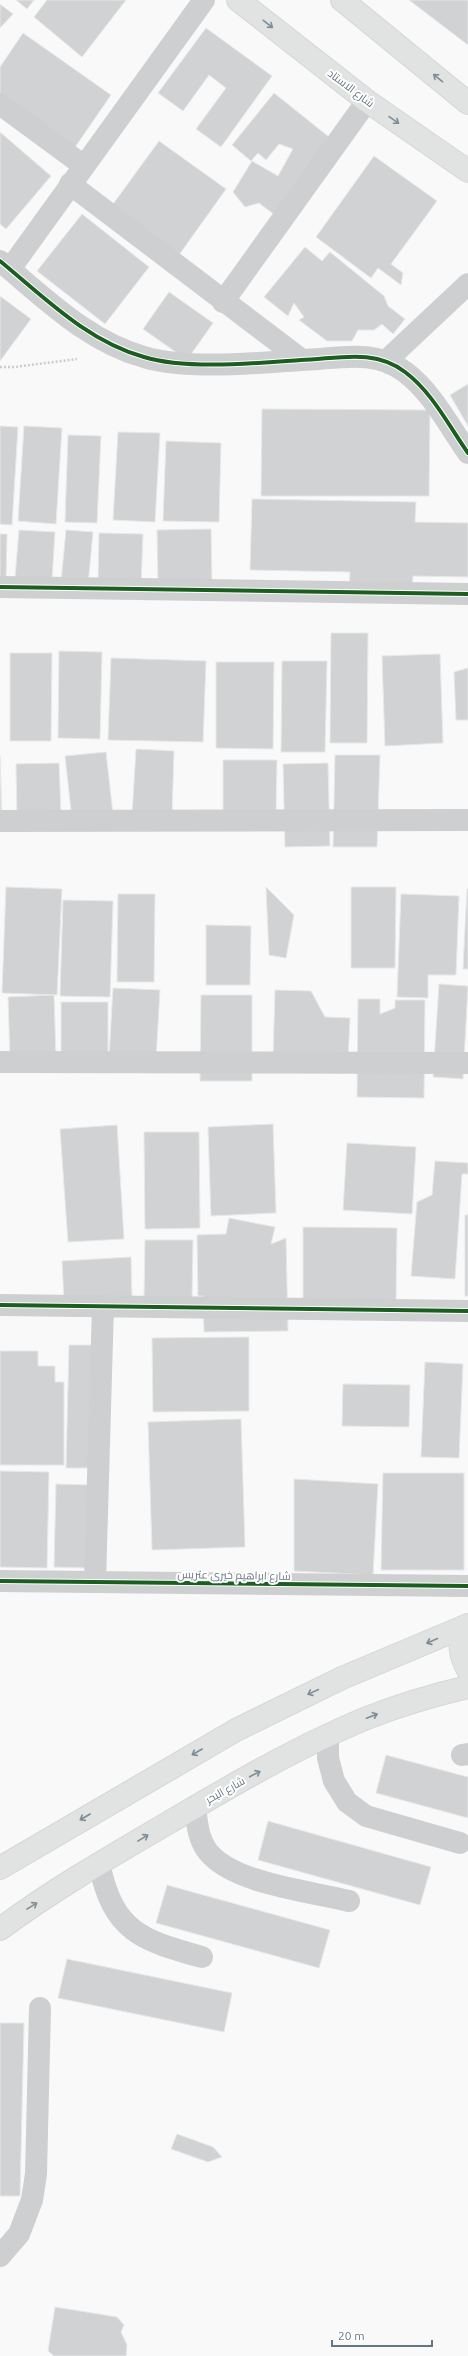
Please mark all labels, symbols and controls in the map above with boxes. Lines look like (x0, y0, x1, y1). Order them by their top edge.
one-way arrow (263, 20, 274, 28)
street label: شارع الاستاد (324, 67, 376, 111)
one-way arrow (432, 74, 443, 83)
one-way arrow (388, 116, 399, 124)
street label: شارع ابراهيم خيرى عتريس (177, 1568, 291, 1584)
one-way arrow (427, 1638, 439, 1645)
one-way arrow (307, 1689, 319, 1696)
one-way arrow (366, 1712, 378, 1720)
one-way arrow (191, 1748, 203, 1756)
one-way arrow (249, 1769, 261, 1777)
street label: شارع البحر (202, 1774, 248, 1808)
one-way arrow (79, 1814, 91, 1822)
one-way arrow (137, 1834, 148, 1842)
one-way arrow (26, 1902, 37, 1910)
scale bar (332, 2322, 432, 2348)
text: 20 m (338, 2329, 365, 2342)

